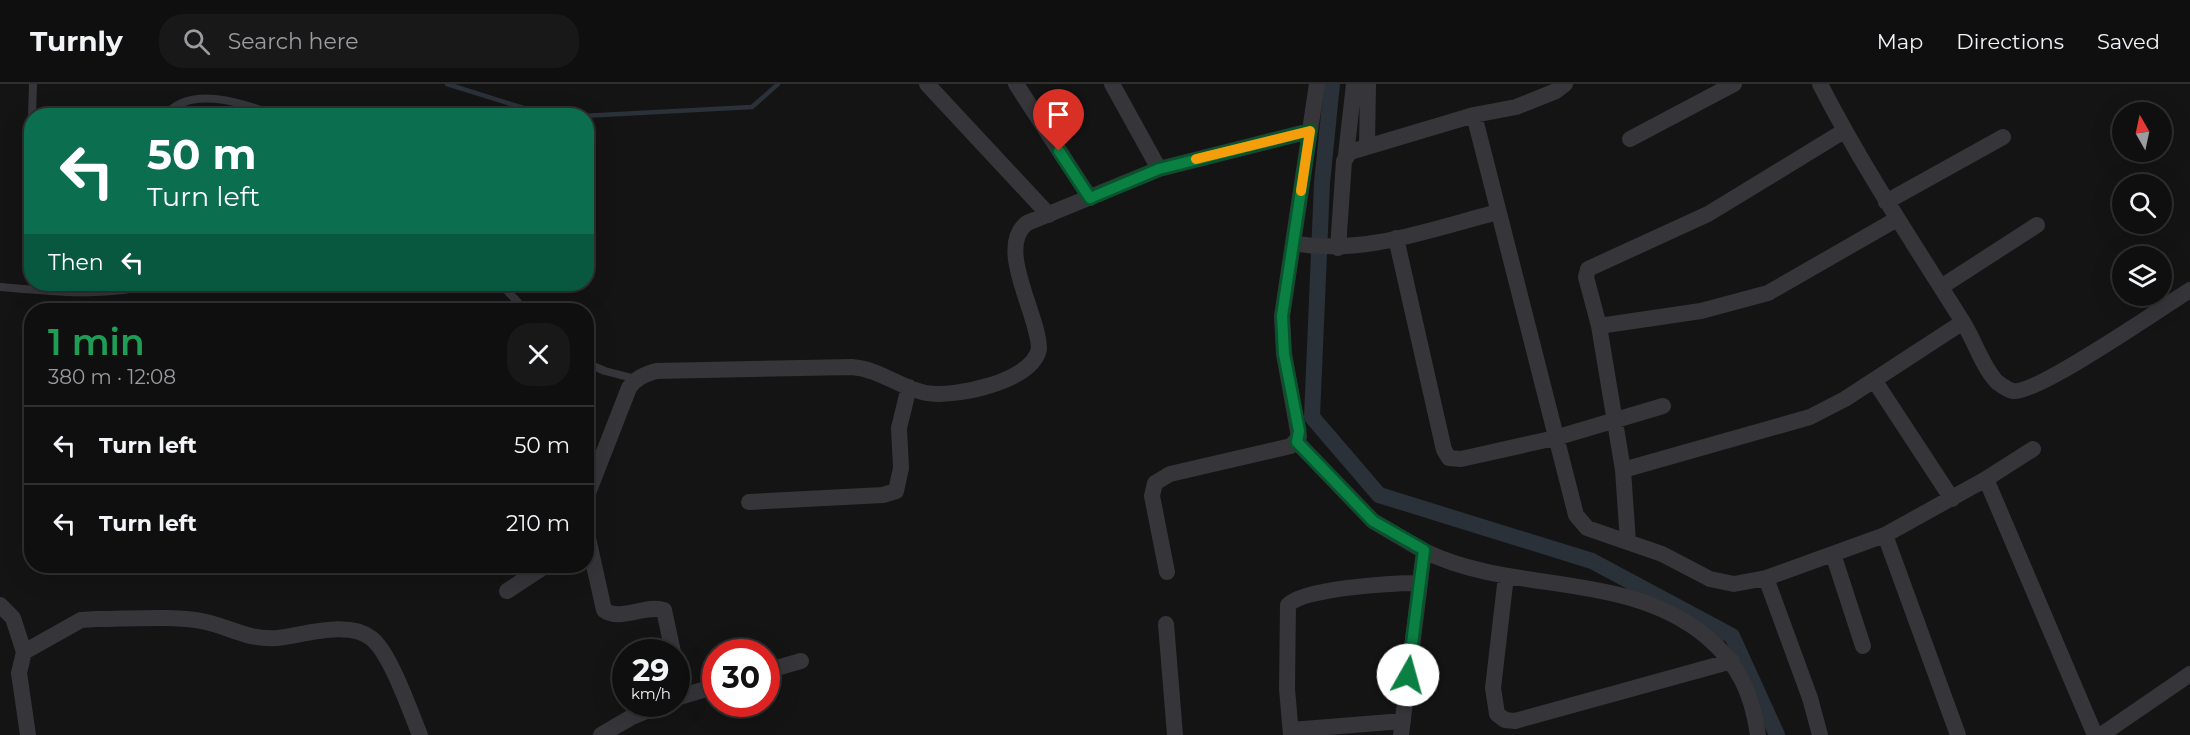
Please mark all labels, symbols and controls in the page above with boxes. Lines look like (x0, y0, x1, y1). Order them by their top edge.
search box (159, 14, 579, 68)
text: Turnly (30, 24, 123, 58)
icon: search (180, 25, 213, 58)
text: Search here (228, 28, 359, 55)
text: Map (1877, 29, 1923, 54)
text: Directions (1956, 29, 2064, 54)
text: Saved (2097, 29, 2160, 54)
pin (1033, 89, 1084, 151)
icon: arrive (1042, 98, 1075, 131)
north arrow (2112, 102, 2172, 162)
map controls (2112, 102, 2172, 306)
text: 50 m (147, 128, 256, 180)
icon: left (48, 132, 126, 210)
button: search (2112, 174, 2172, 234)
text: Turn left (147, 180, 260, 213)
icon: left (116, 246, 149, 279)
button: layers (2112, 246, 2172, 306)
text: Then (48, 249, 104, 276)
text: 1 min (48, 320, 145, 364)
button: close (507, 323, 570, 386)
text: 380 m · 12:08 (48, 365, 176, 389)
icon: left (48, 429, 81, 462)
text: Turn left (99, 432, 197, 459)
text: 50 m (514, 432, 570, 459)
icon: left (48, 507, 81, 540)
text: Turn left (99, 510, 197, 537)
text: 210 m (506, 510, 570, 537)
speed limit sign: 30 (702, 639, 780, 717)
position arrow (1376, 643, 1440, 707)
text: 29 (633, 652, 669, 689)
text: km/h (631, 684, 671, 703)

